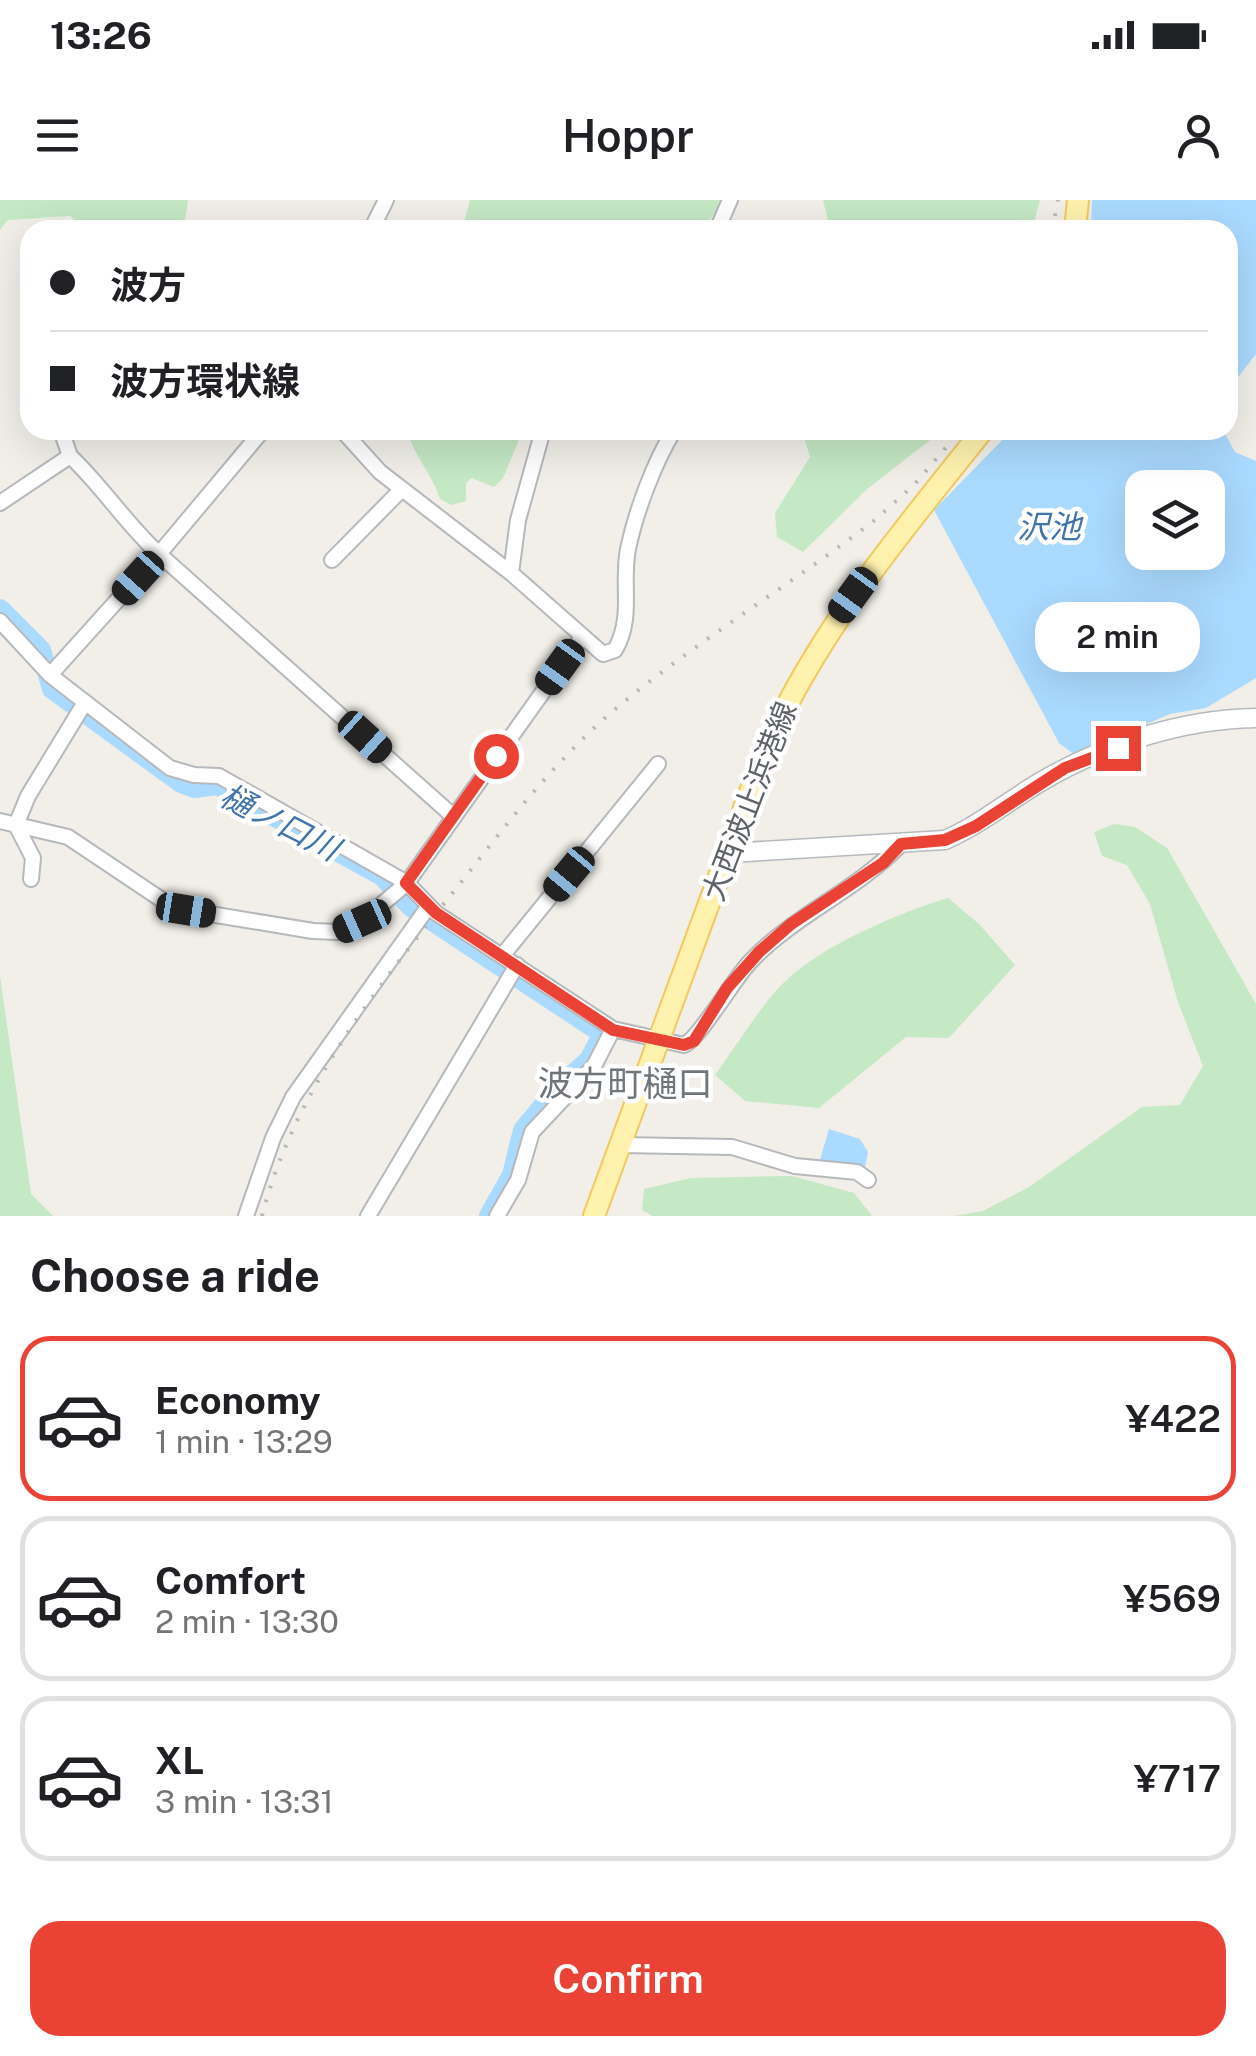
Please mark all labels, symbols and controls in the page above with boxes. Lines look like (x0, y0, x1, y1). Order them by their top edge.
text: 13:26 (50, 13, 152, 58)
icon: menu (30, 108, 85, 163)
icon: person (1171, 108, 1226, 163)
text: Hoppr (562, 109, 694, 162)
text: 波方 (110, 263, 186, 308)
text: 波方環状線 (110, 359, 300, 404)
map controls (1125, 470, 1225, 570)
button: layers (1125, 470, 1225, 570)
water label: 沢池 (1017, 508, 1084, 545)
car (107, 546, 169, 610)
car (823, 562, 883, 628)
callout: 2 min (1036, 603, 1200, 673)
text: 2 min (1076, 618, 1159, 655)
car (530, 634, 590, 700)
street label: 大西波止浜港線 (695, 697, 803, 905)
car (333, 706, 397, 768)
route end (1096, 726, 1141, 771)
route start (474, 734, 519, 779)
water label: 樋ノ口川 (215, 776, 348, 869)
car (538, 841, 600, 907)
car (154, 890, 218, 930)
car (328, 895, 396, 947)
district label: 波方町樋口 (537, 1063, 713, 1104)
text: Choose a ride (30, 1249, 320, 1302)
icon: car (35, 1374, 125, 1464)
text: Economy (155, 1378, 321, 1423)
text: ¥422 (1125, 1396, 1221, 1441)
text: 1 min · 13:29 (155, 1423, 333, 1460)
icon: car (35, 1554, 125, 1644)
text: Comfort (155, 1558, 306, 1603)
text: ¥569 (1123, 1576, 1221, 1621)
text: 2 min · 13:30 (155, 1603, 339, 1640)
icon: car (35, 1734, 125, 1824)
text: XL (155, 1738, 204, 1783)
text: ¥717 (1134, 1756, 1221, 1801)
text: 3 min · 13:31 (155, 1783, 333, 1820)
button: Confirm (30, 1921, 1226, 2036)

